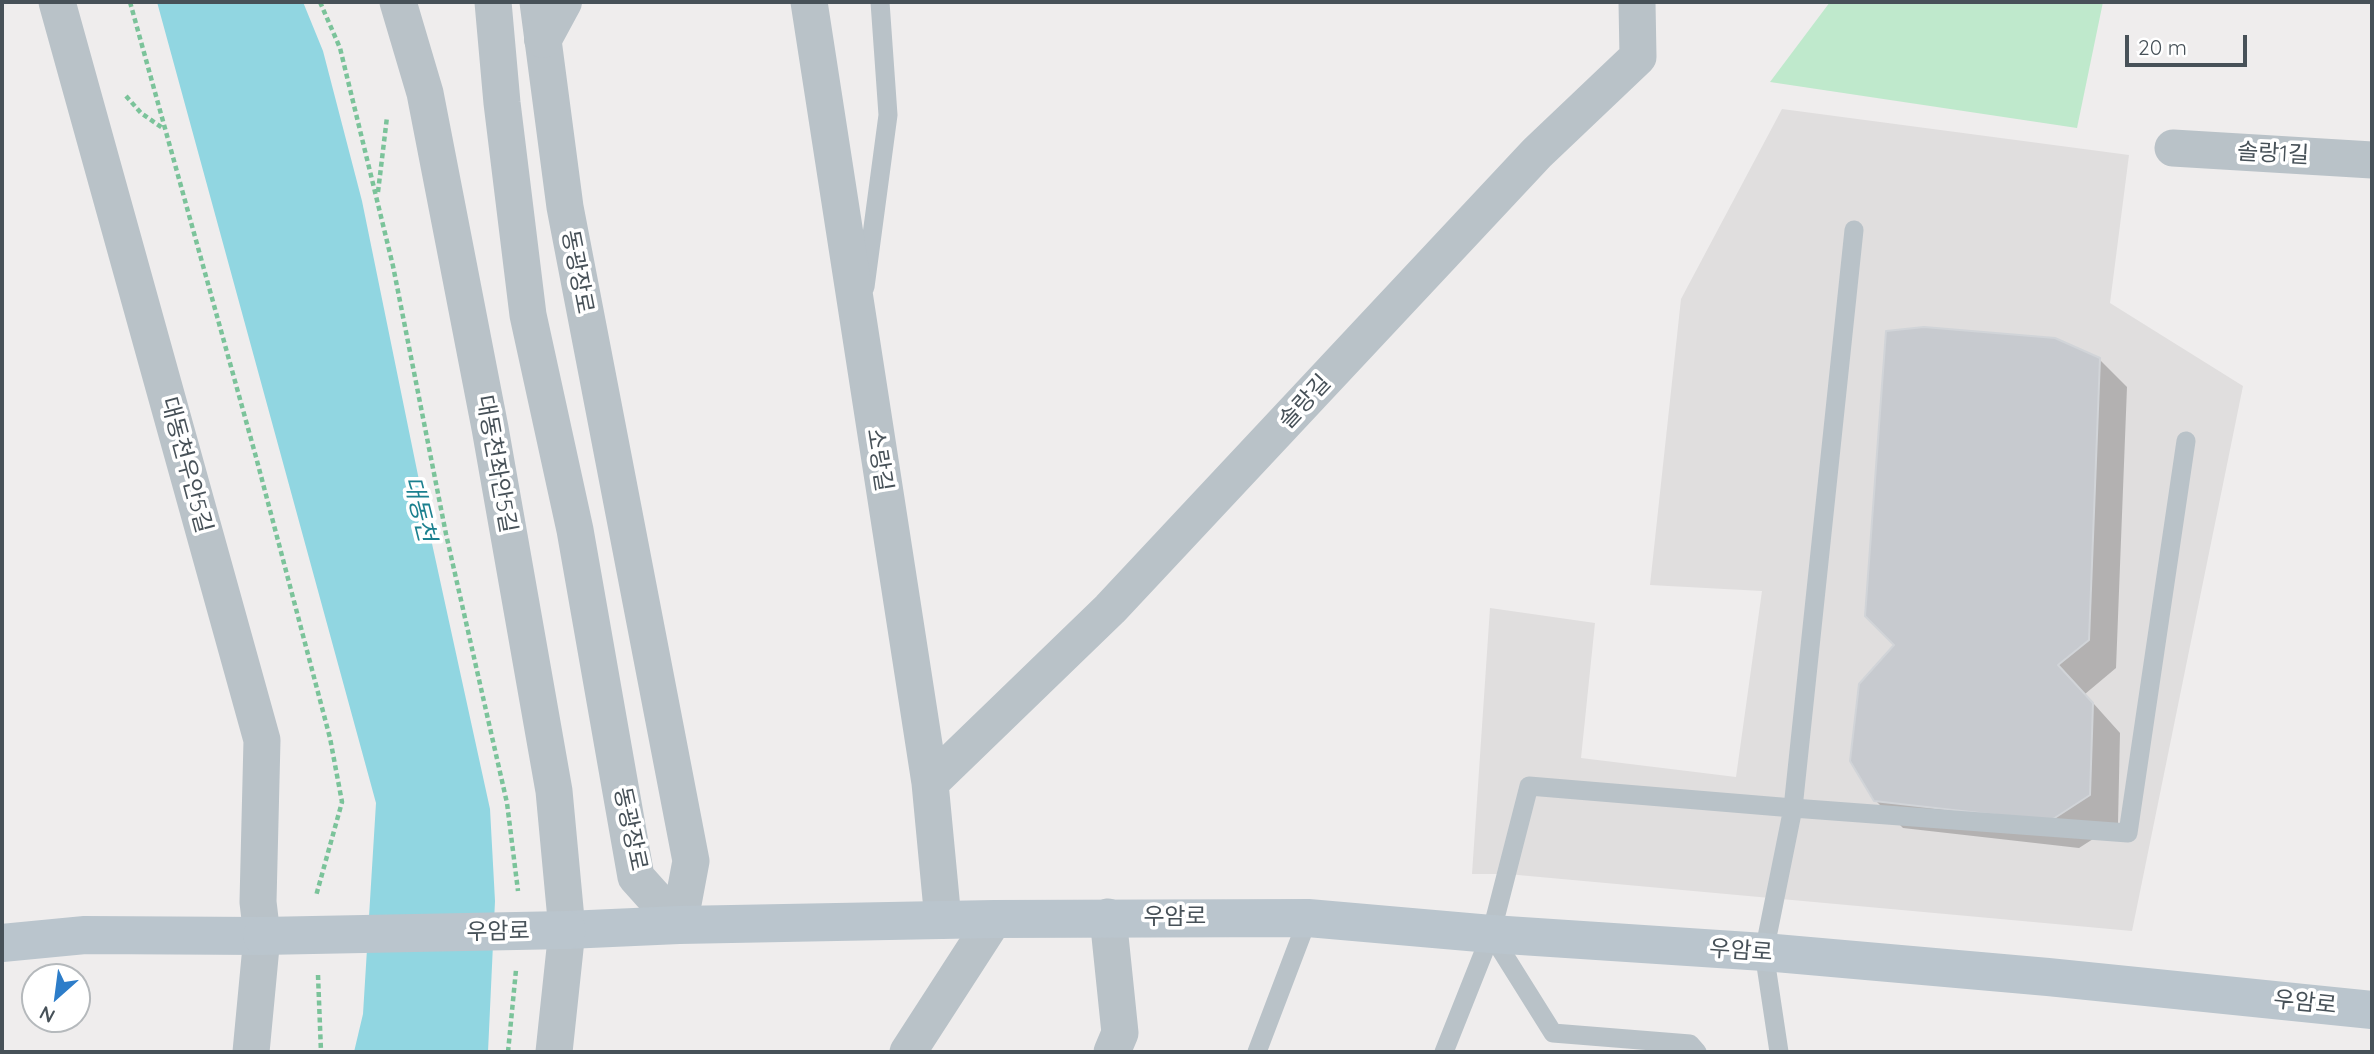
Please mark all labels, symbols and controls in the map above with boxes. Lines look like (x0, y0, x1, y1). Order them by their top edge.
scale bar (2129, 21, 2252, 65)
text: 20 m (2138, 34, 2187, 60)
street label: 솔랑1길 (2236, 138, 2310, 170)
street label: 동광장로 (555, 228, 599, 316)
street label: 솔랑길 (1273, 369, 1337, 435)
street label: 대동천좌안5길 (470, 393, 522, 535)
street label: 대동천우안5길 (155, 394, 217, 536)
street label: 소랑길 (860, 426, 898, 494)
water label: 대동천 (397, 473, 441, 545)
street label: 동광장로 (608, 785, 652, 873)
street label: 우암로 (1143, 903, 1207, 931)
street label: 우암로 (466, 918, 530, 946)
street label: 우암로 (1708, 935, 1774, 967)
north arrow (21, 963, 91, 1033)
street label: 우암로 (2272, 986, 2338, 1020)
text: N (35, 1001, 59, 1029)

